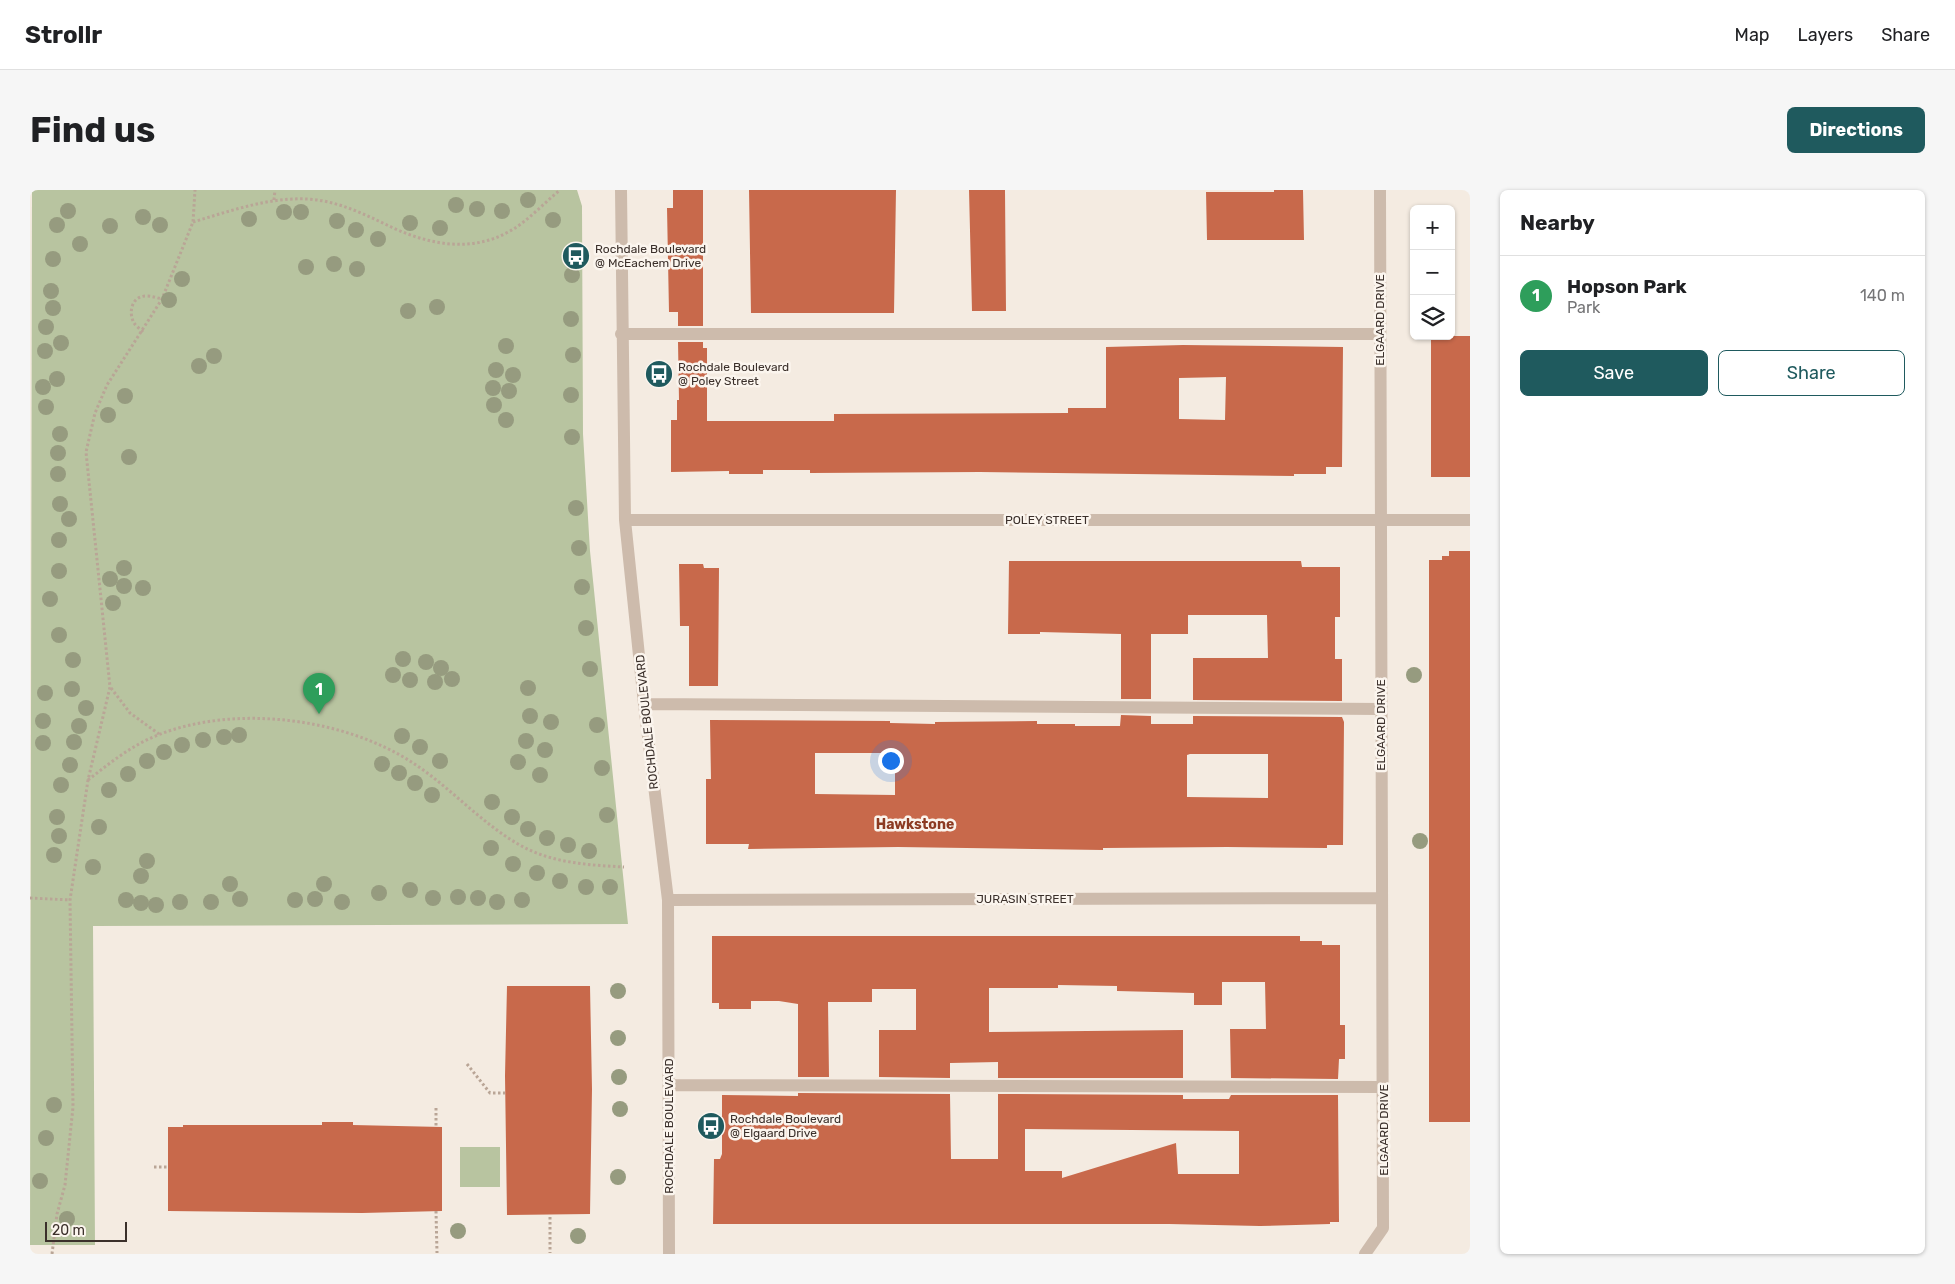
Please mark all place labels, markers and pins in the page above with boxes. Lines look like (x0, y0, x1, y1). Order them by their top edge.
bus stop icon: Rochdale Boulevard @ McEachem Drive (561, 241, 591, 271)
place label: Rochdale Boulevard @ McEachem Drive (595, 242, 706, 270)
bus stop icon: Rochdale Boulevard @ Poley Street (644, 359, 674, 389)
place label: Rochdale Boulevard @ Poley Street (678, 360, 789, 388)
pin: 1 (303, 673, 335, 714)
bus stop icon: Rochdale Boulevard @ Elgaard Drive (696, 1111, 726, 1141)
place label: Rochdale Boulevard @ Elgaard Drive (730, 1112, 841, 1140)

